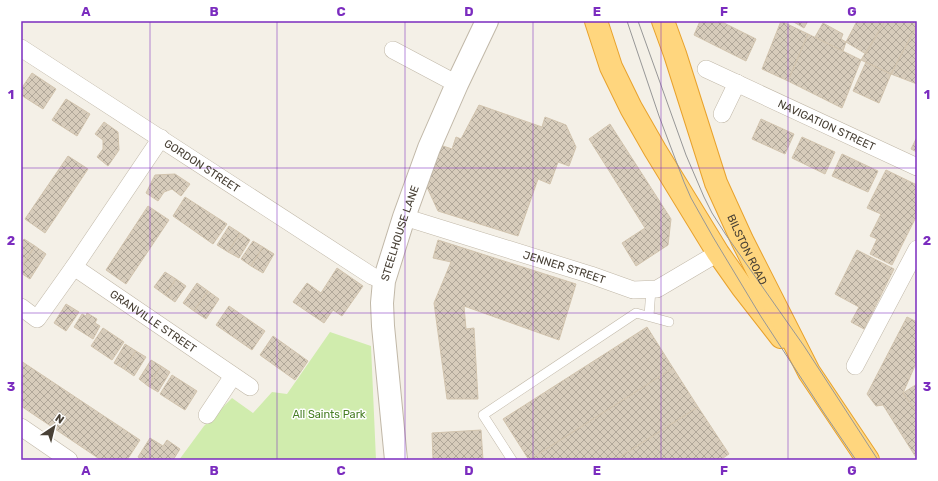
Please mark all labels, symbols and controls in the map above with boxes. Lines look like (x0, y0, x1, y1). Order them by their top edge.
text: A (81, 4, 91, 19)
text: B (209, 4, 219, 19)
text: C (336, 4, 346, 19)
text: D (464, 4, 474, 19)
text: E (593, 4, 601, 19)
text: F (720, 4, 728, 19)
text: G (847, 4, 857, 19)
text: 1 (8, 87, 14, 102)
text: 1 (924, 87, 930, 102)
street label: NAVIGATION STREET (776, 97, 878, 153)
street label: GORDON STREET (162, 136, 243, 195)
street label: STEELHOUSE LANE (378, 183, 422, 283)
street label: BILSTON ROAD (725, 212, 770, 287)
text: 2 (7, 233, 15, 248)
text: 2 (923, 233, 931, 248)
street label: JENNER STREET (522, 248, 608, 286)
street label: GRANVILLE STREET (108, 287, 200, 355)
text: 3 (7, 379, 16, 394)
text: 3 (923, 379, 932, 394)
north arrow (34, 407, 74, 447)
park label: All Saints Park (292, 408, 366, 421)
text: N (52, 412, 66, 427)
text: A (81, 463, 91, 478)
text: B (209, 463, 219, 478)
text: C (336, 463, 346, 478)
text: D (464, 463, 474, 478)
text: E (593, 463, 601, 478)
text: F (720, 463, 728, 478)
text: G (847, 463, 857, 478)

